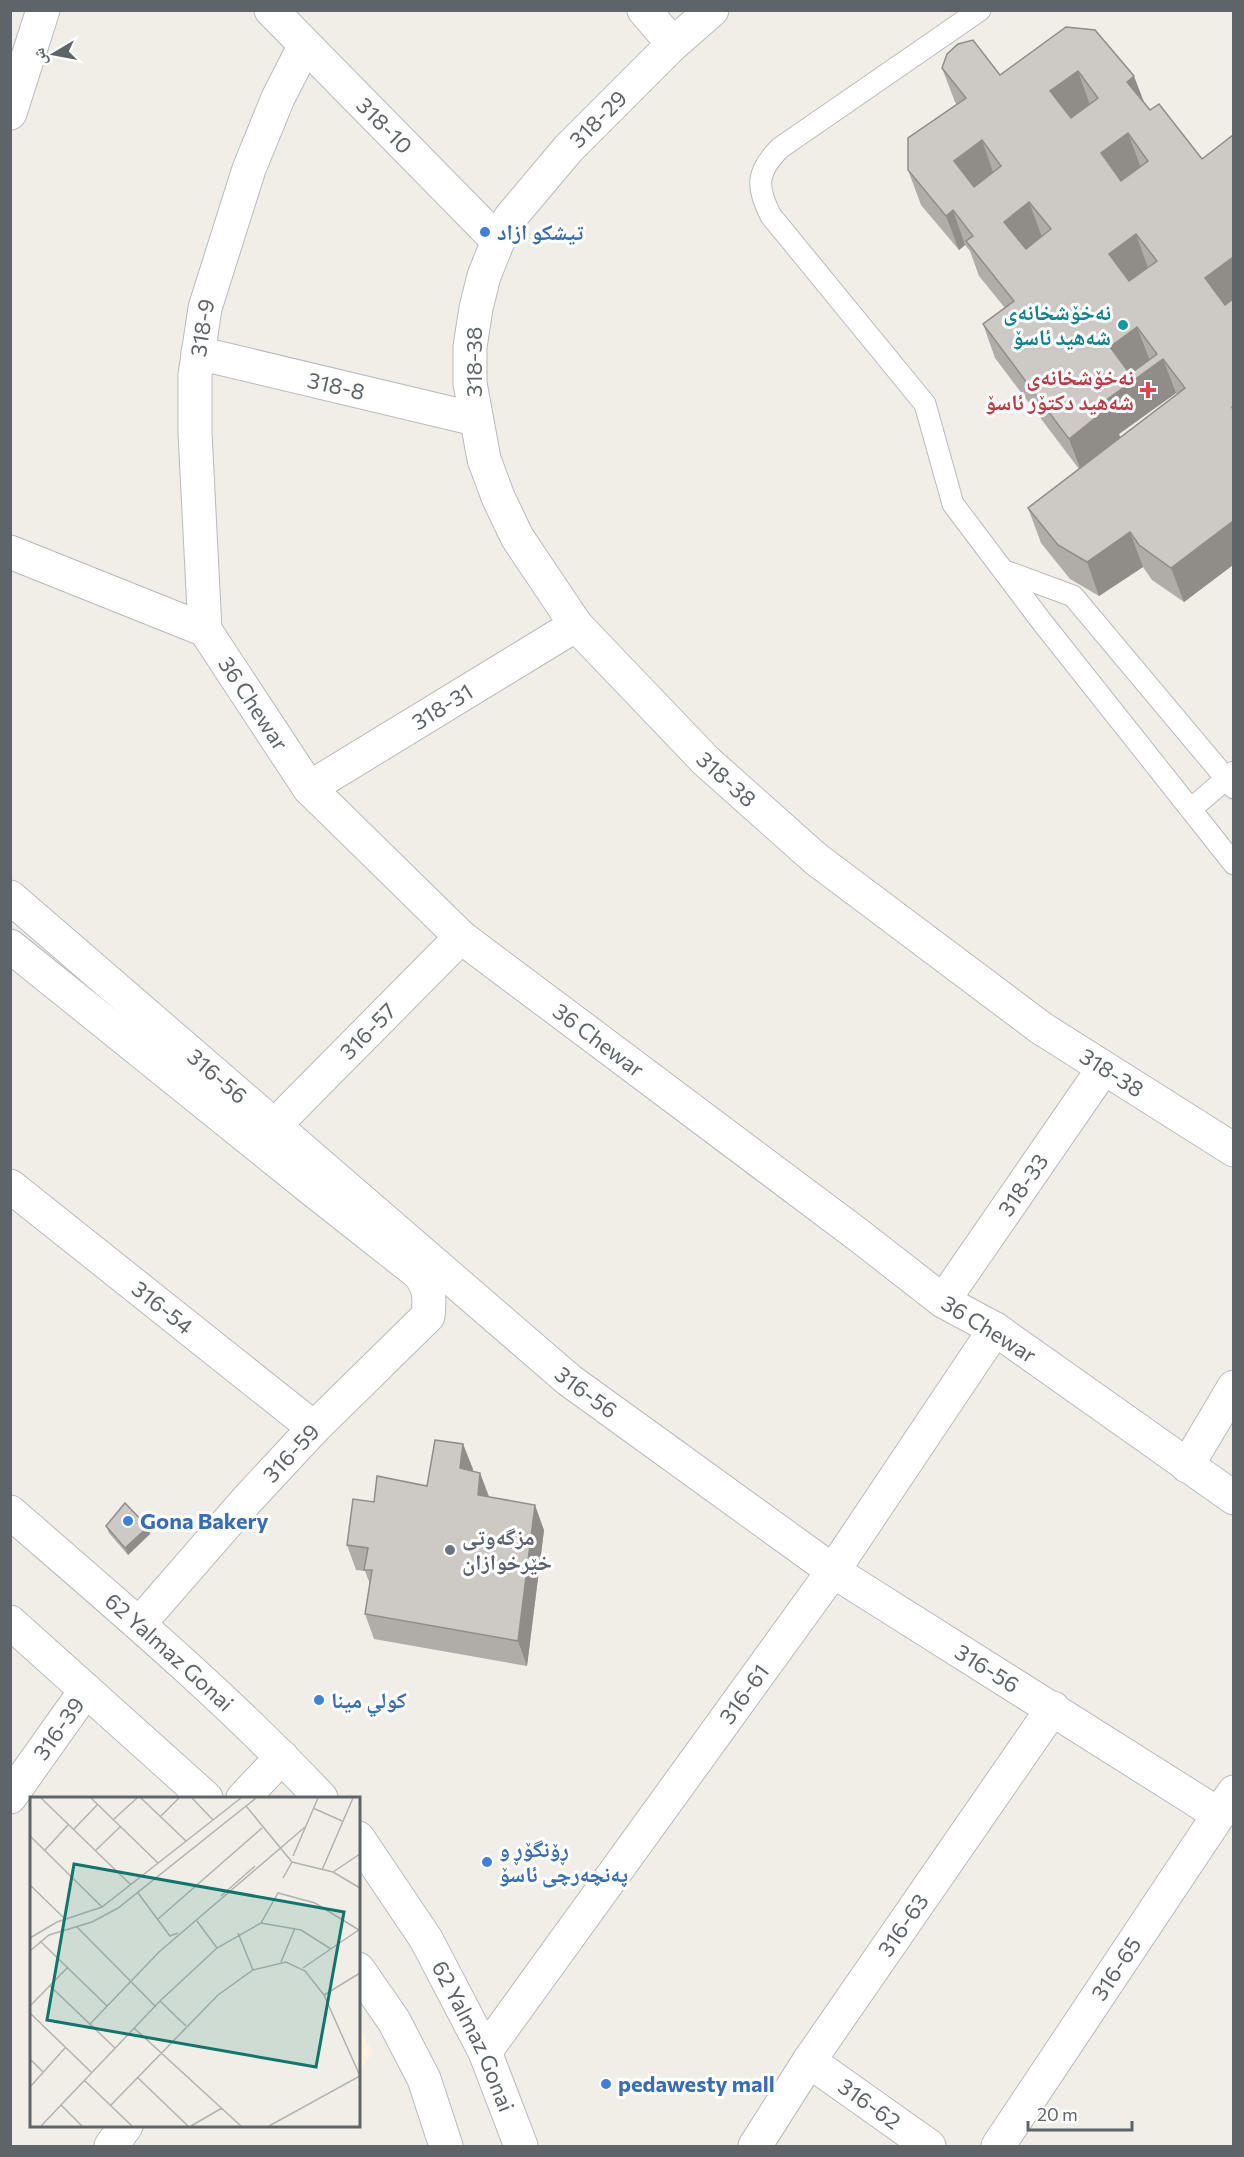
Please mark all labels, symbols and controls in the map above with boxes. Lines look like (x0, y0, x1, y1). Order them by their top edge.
north arrow (24, 24, 84, 84)
text: ش (28, 46, 51, 67)
street label: 318-29 (563, 84, 632, 153)
street label: 318-10 (351, 91, 418, 159)
place label: تيشكو ازاد (497, 218, 583, 245)
marker: تيشكو ازاد (478, 225, 492, 239)
street label: 318-9 (184, 295, 220, 358)
place label: نەخۆشخانەی شەهید ئاسۆ (1003, 298, 1111, 350)
marker: نەخۆشخانەی شەهید ئاسۆ (1116, 318, 1130, 332)
street label: 318-38 (460, 327, 487, 397)
place label: نەخۆشخانەی شەهید دکتۆر ئاسۆ (985, 363, 1134, 415)
street label: 318-8 (305, 366, 368, 405)
marker: نەخۆشخانەی شەهید دکتۆر ئاسۆ (1139, 381, 1157, 399)
street label: 36 Chewar (213, 651, 295, 755)
street label: 318-31 (406, 677, 477, 735)
street label: 318-38 (691, 746, 762, 812)
street label: 316-57 (334, 997, 401, 1065)
street label: 36 Chewar (548, 997, 650, 1083)
street label: 316-56 (182, 1042, 253, 1109)
street label: 318-38 (1075, 1042, 1149, 1103)
street label: 318-33 (992, 1148, 1054, 1221)
street label: 316-54 (127, 1275, 199, 1340)
street label: 36 Chewar (937, 1289, 1042, 1368)
street label: 316-56 (550, 1360, 623, 1424)
street label: 316-59 (257, 1418, 325, 1488)
place label: Gona Bakery (140, 1507, 269, 1534)
marker: Gona Bakery (121, 1514, 135, 1528)
place label: مزگەوتی خێرخوازان (462, 1523, 552, 1576)
marker: مزگەوتی خێرخوازان (443, 1543, 457, 1557)
street label: 62 Yalmaz Gonai (100, 1587, 240, 1717)
street label: 316-56 (950, 1638, 1025, 1698)
street label: 316-61 (713, 1658, 774, 1729)
place label: كولي مينا (331, 1686, 407, 1717)
street label: 316-39 (27, 1692, 90, 1765)
marker: كولي مينا (312, 1693, 326, 1707)
inset map (30, 1797, 360, 2127)
place label: ڕۆنگۆڕ و پەنچەرچی ئاسۆ (499, 1835, 628, 1888)
marker: ڕۆنگۆڕ و پەنچەرچی ئاسۆ (480, 1855, 494, 1869)
street label: 316-63 (871, 1888, 934, 1961)
street label: 316-65 (1085, 1932, 1147, 2005)
street label: 62 Yalmaz Gonai (427, 1956, 521, 2115)
place label: pedawesty mall (618, 2070, 775, 2097)
street label: 316-62 (833, 2072, 906, 2135)
marker: pedawesty mall (599, 2077, 613, 2091)
scale bar (1028, 2094, 1132, 2132)
text: 20 m (1037, 2103, 1078, 2125)

